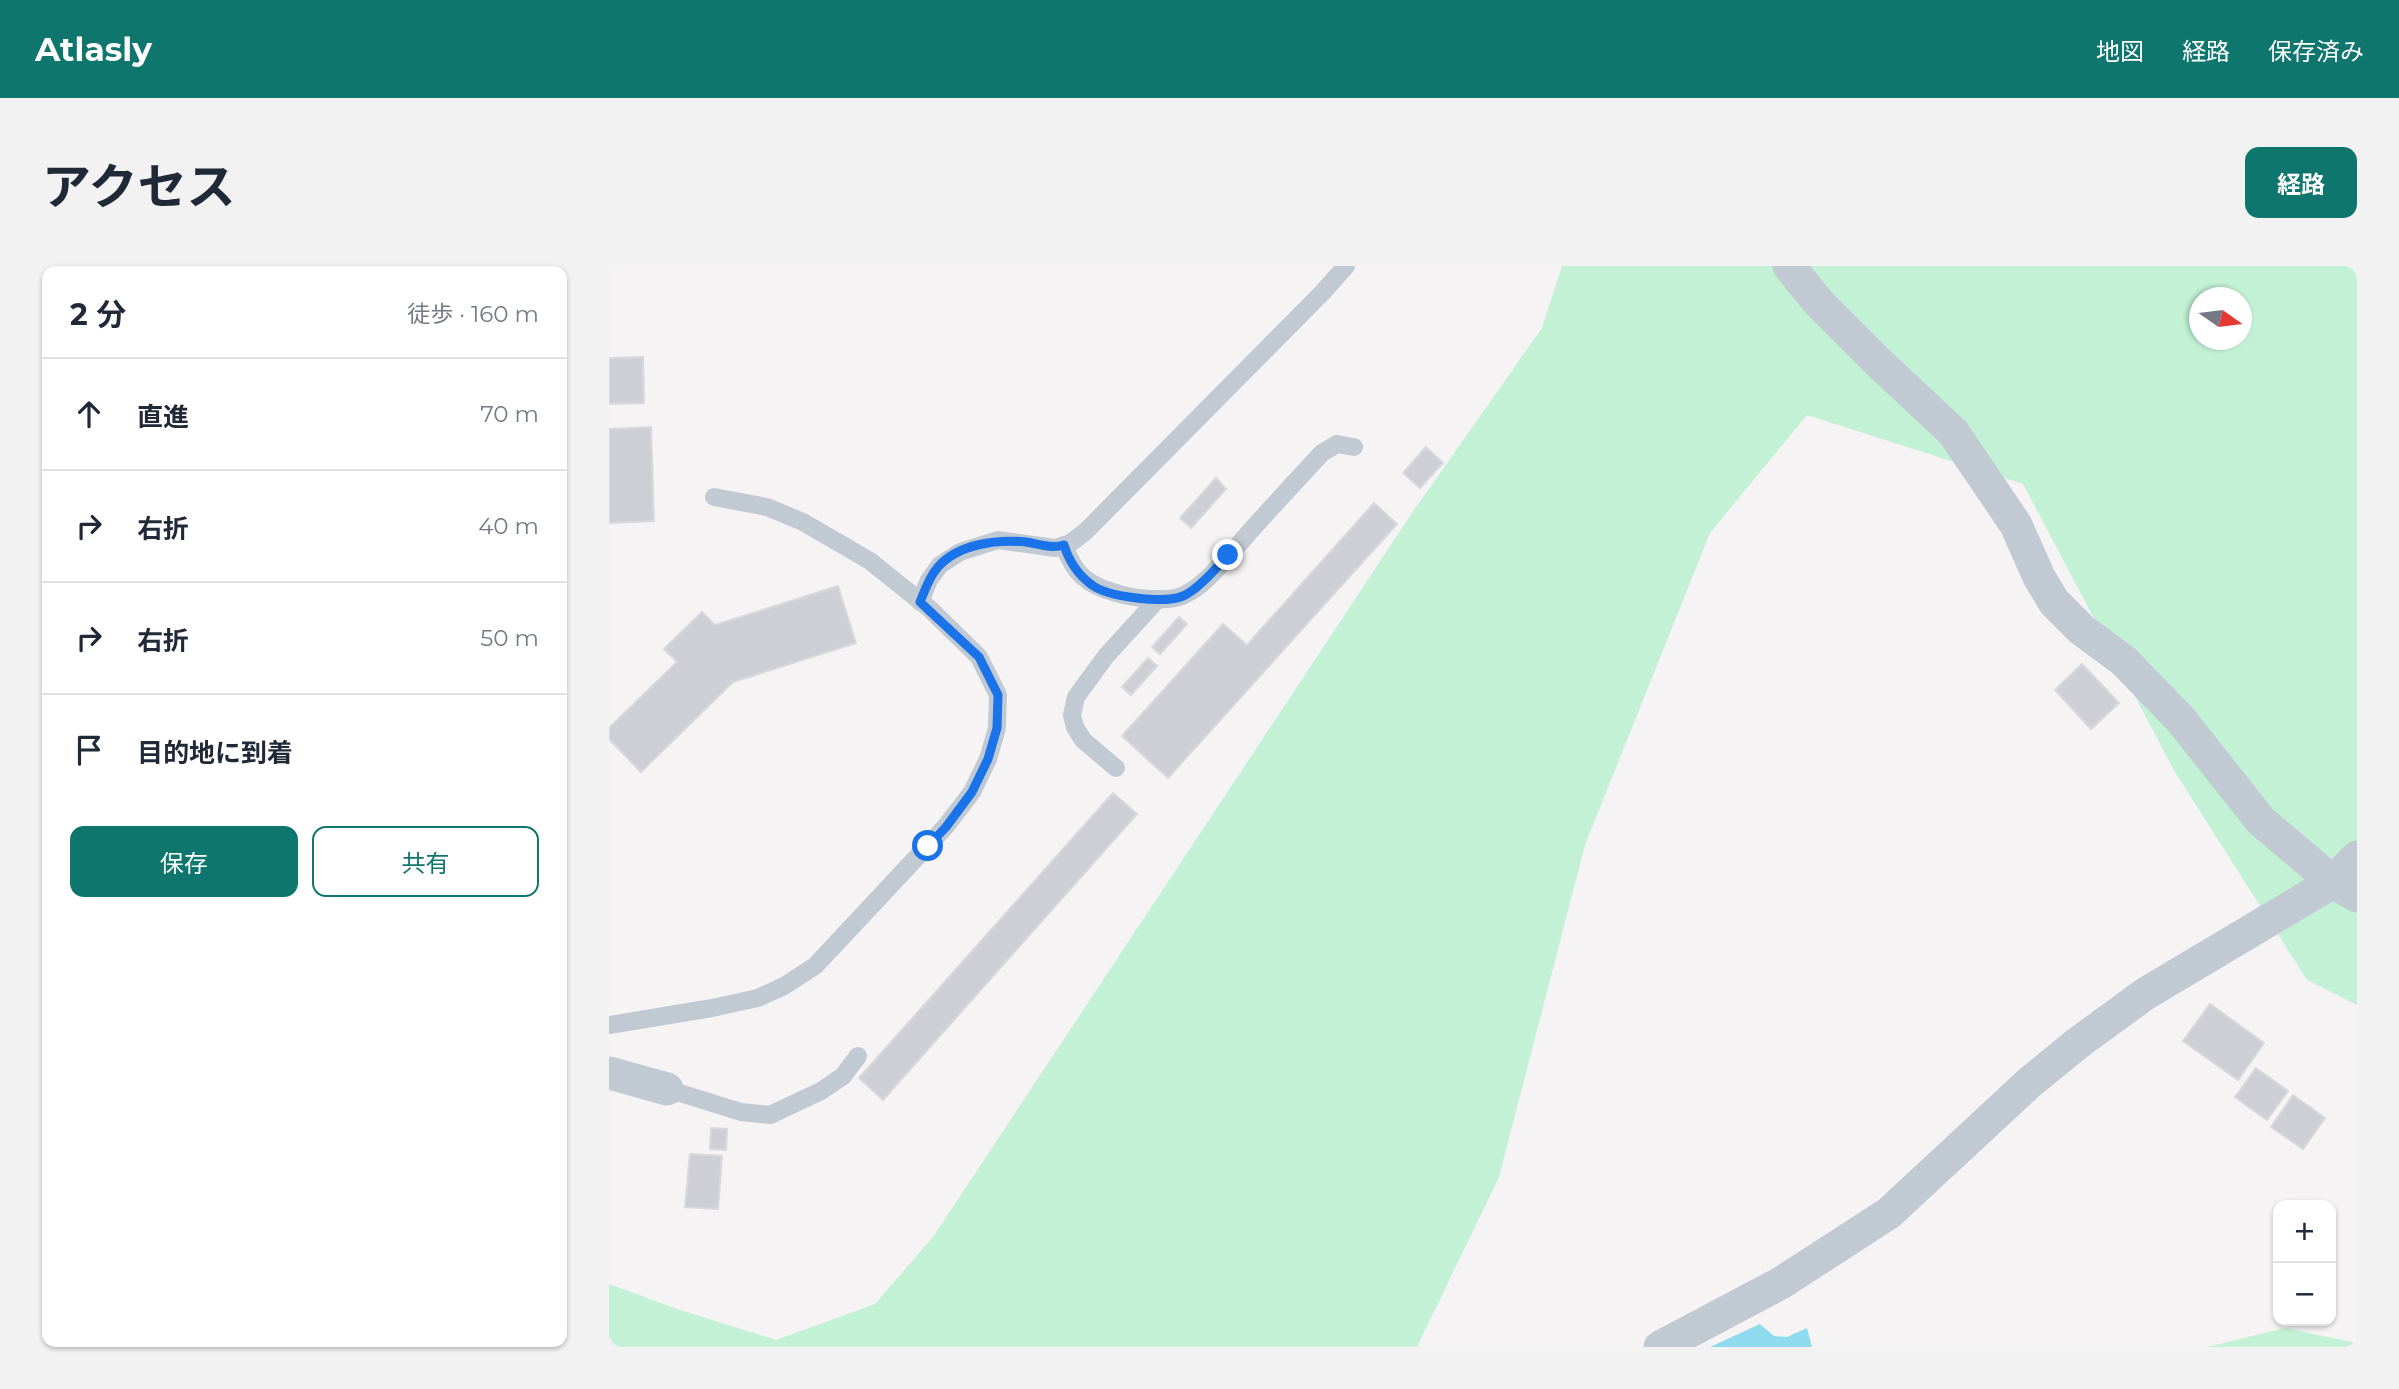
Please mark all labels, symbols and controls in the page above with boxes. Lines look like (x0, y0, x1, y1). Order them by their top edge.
text: Atlasly (35, 29, 152, 69)
text: 地図 (2096, 37, 2144, 66)
text: 経路 (2182, 37, 2230, 66)
text: 保存済み (2268, 37, 2364, 66)
button: 経路 (2245, 147, 2357, 218)
text: アクセス (42, 157, 236, 216)
north arrow (2189, 287, 2252, 350)
text: 2 分 (70, 296, 126, 333)
text: 徒歩 · 160 m (407, 300, 539, 328)
icon: ahead (70, 395, 108, 433)
text: 70 m (480, 400, 539, 428)
text: 直進 (137, 401, 189, 433)
icon: right (70, 507, 108, 545)
text: 40 m (478, 512, 539, 540)
text: 右折 (137, 513, 189, 545)
route end (1212, 539, 1243, 570)
icon: right (70, 619, 108, 657)
text: 50 m (480, 624, 539, 652)
text: 右折 (137, 625, 189, 657)
icon: arrive (70, 731, 108, 769)
text: 目的地に到着 (137, 737, 293, 769)
button: 保存 (70, 826, 298, 897)
button: 共有 (312, 826, 539, 897)
route start (912, 830, 943, 861)
map controls (2273, 1200, 2336, 1326)
button: + (2273, 1200, 2336, 1263)
button: − (2273, 1263, 2336, 1326)

